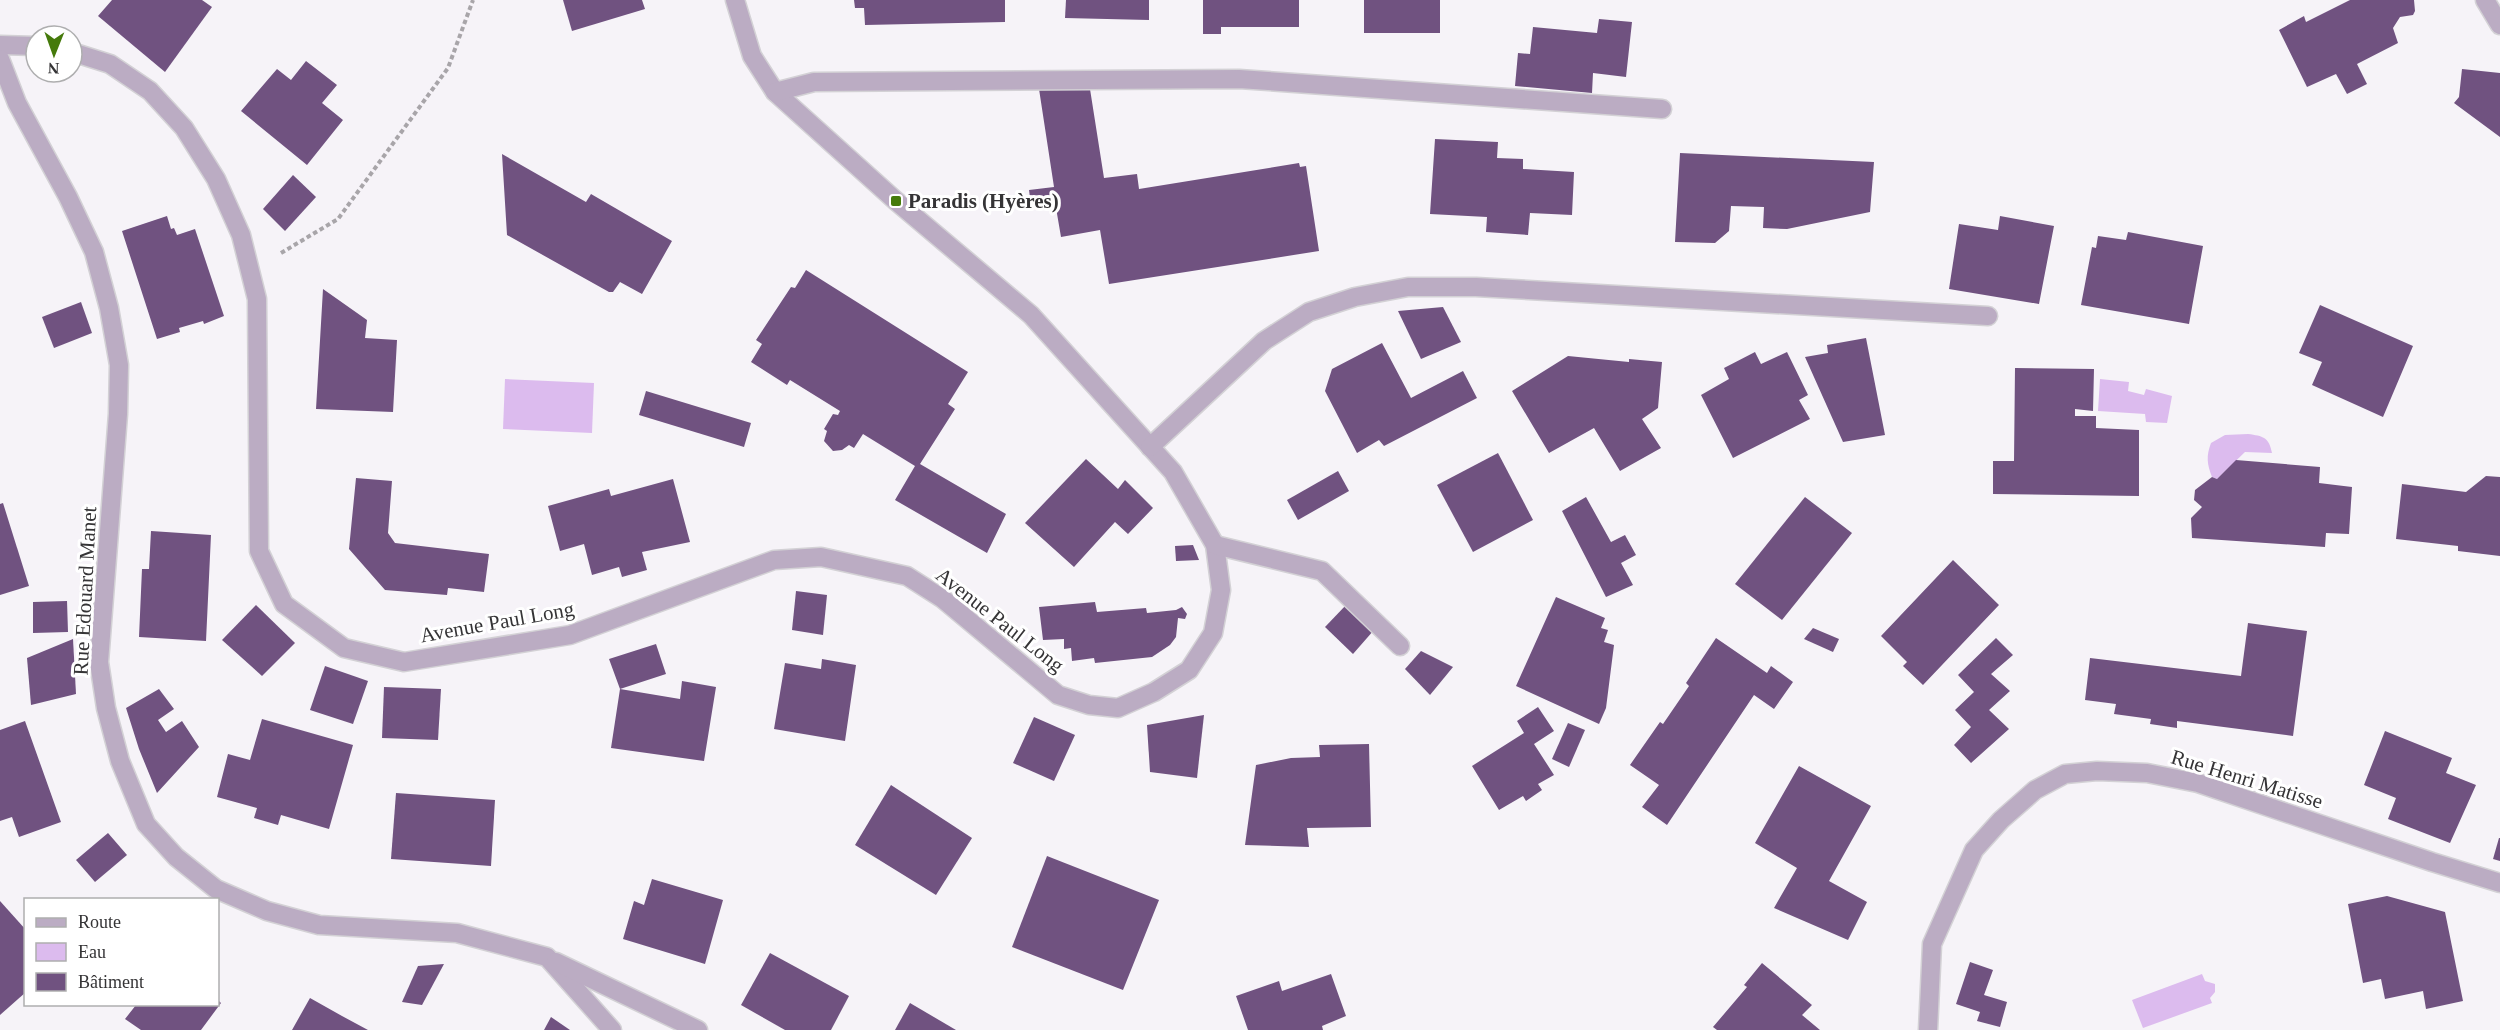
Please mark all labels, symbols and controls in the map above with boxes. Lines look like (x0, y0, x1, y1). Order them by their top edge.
north arrow (24, 24, 84, 84)
text: N (47, 60, 60, 77)
place label: Paradis (Hyères) (908, 189, 1059, 213)
marker: Paradis (Hyères) (889, 194, 903, 208)
street label: Rue Edouard Manet (69, 506, 101, 676)
street label: Avenue Paul Long (931, 563, 1069, 678)
street label: Avenue Paul Long (418, 597, 576, 647)
street label: Rue Henri Matisse (2168, 745, 2326, 813)
legend (24, 898, 219, 1006)
text: Route (78, 912, 121, 932)
text: Eau (78, 942, 106, 962)
text: Bâtiment (78, 972, 144, 992)

